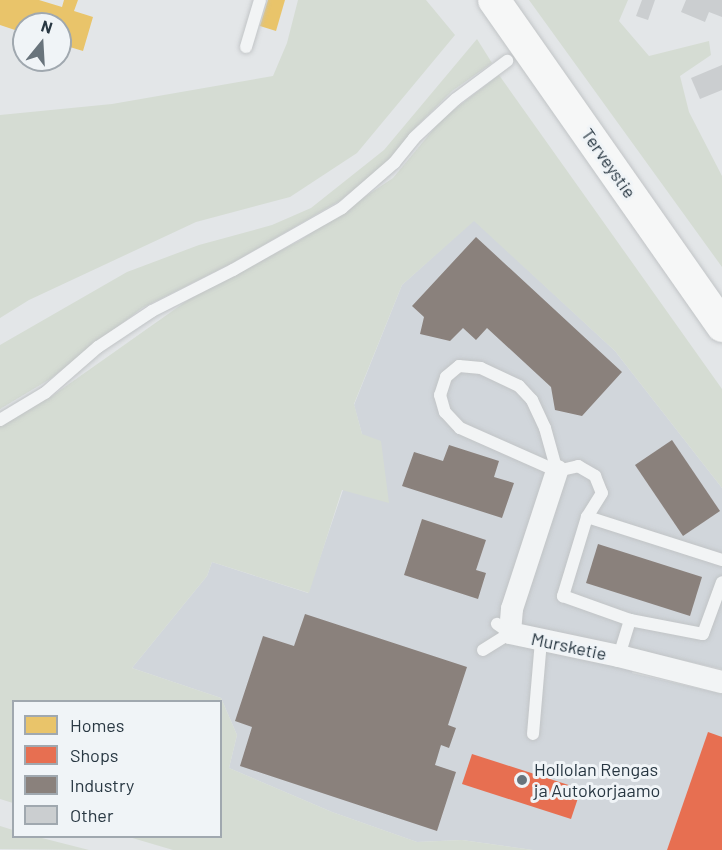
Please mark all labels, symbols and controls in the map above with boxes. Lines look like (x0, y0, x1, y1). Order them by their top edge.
north arrow (12, 12, 72, 72)
text: N (39, 16, 55, 37)
street label: Terveystie (577, 124, 641, 202)
street label: Mursketie (529, 627, 609, 665)
legend (12, 700, 222, 838)
text: Homes (70, 714, 124, 736)
text: Shops (70, 744, 119, 766)
place label: Hollolan Rengas ja Autokorjaamo (534, 759, 660, 802)
marker: Hollolan Rengas ja Autokorjaamo (515, 773, 529, 787)
text: Industry (70, 774, 134, 796)
text: Other (70, 804, 113, 826)

